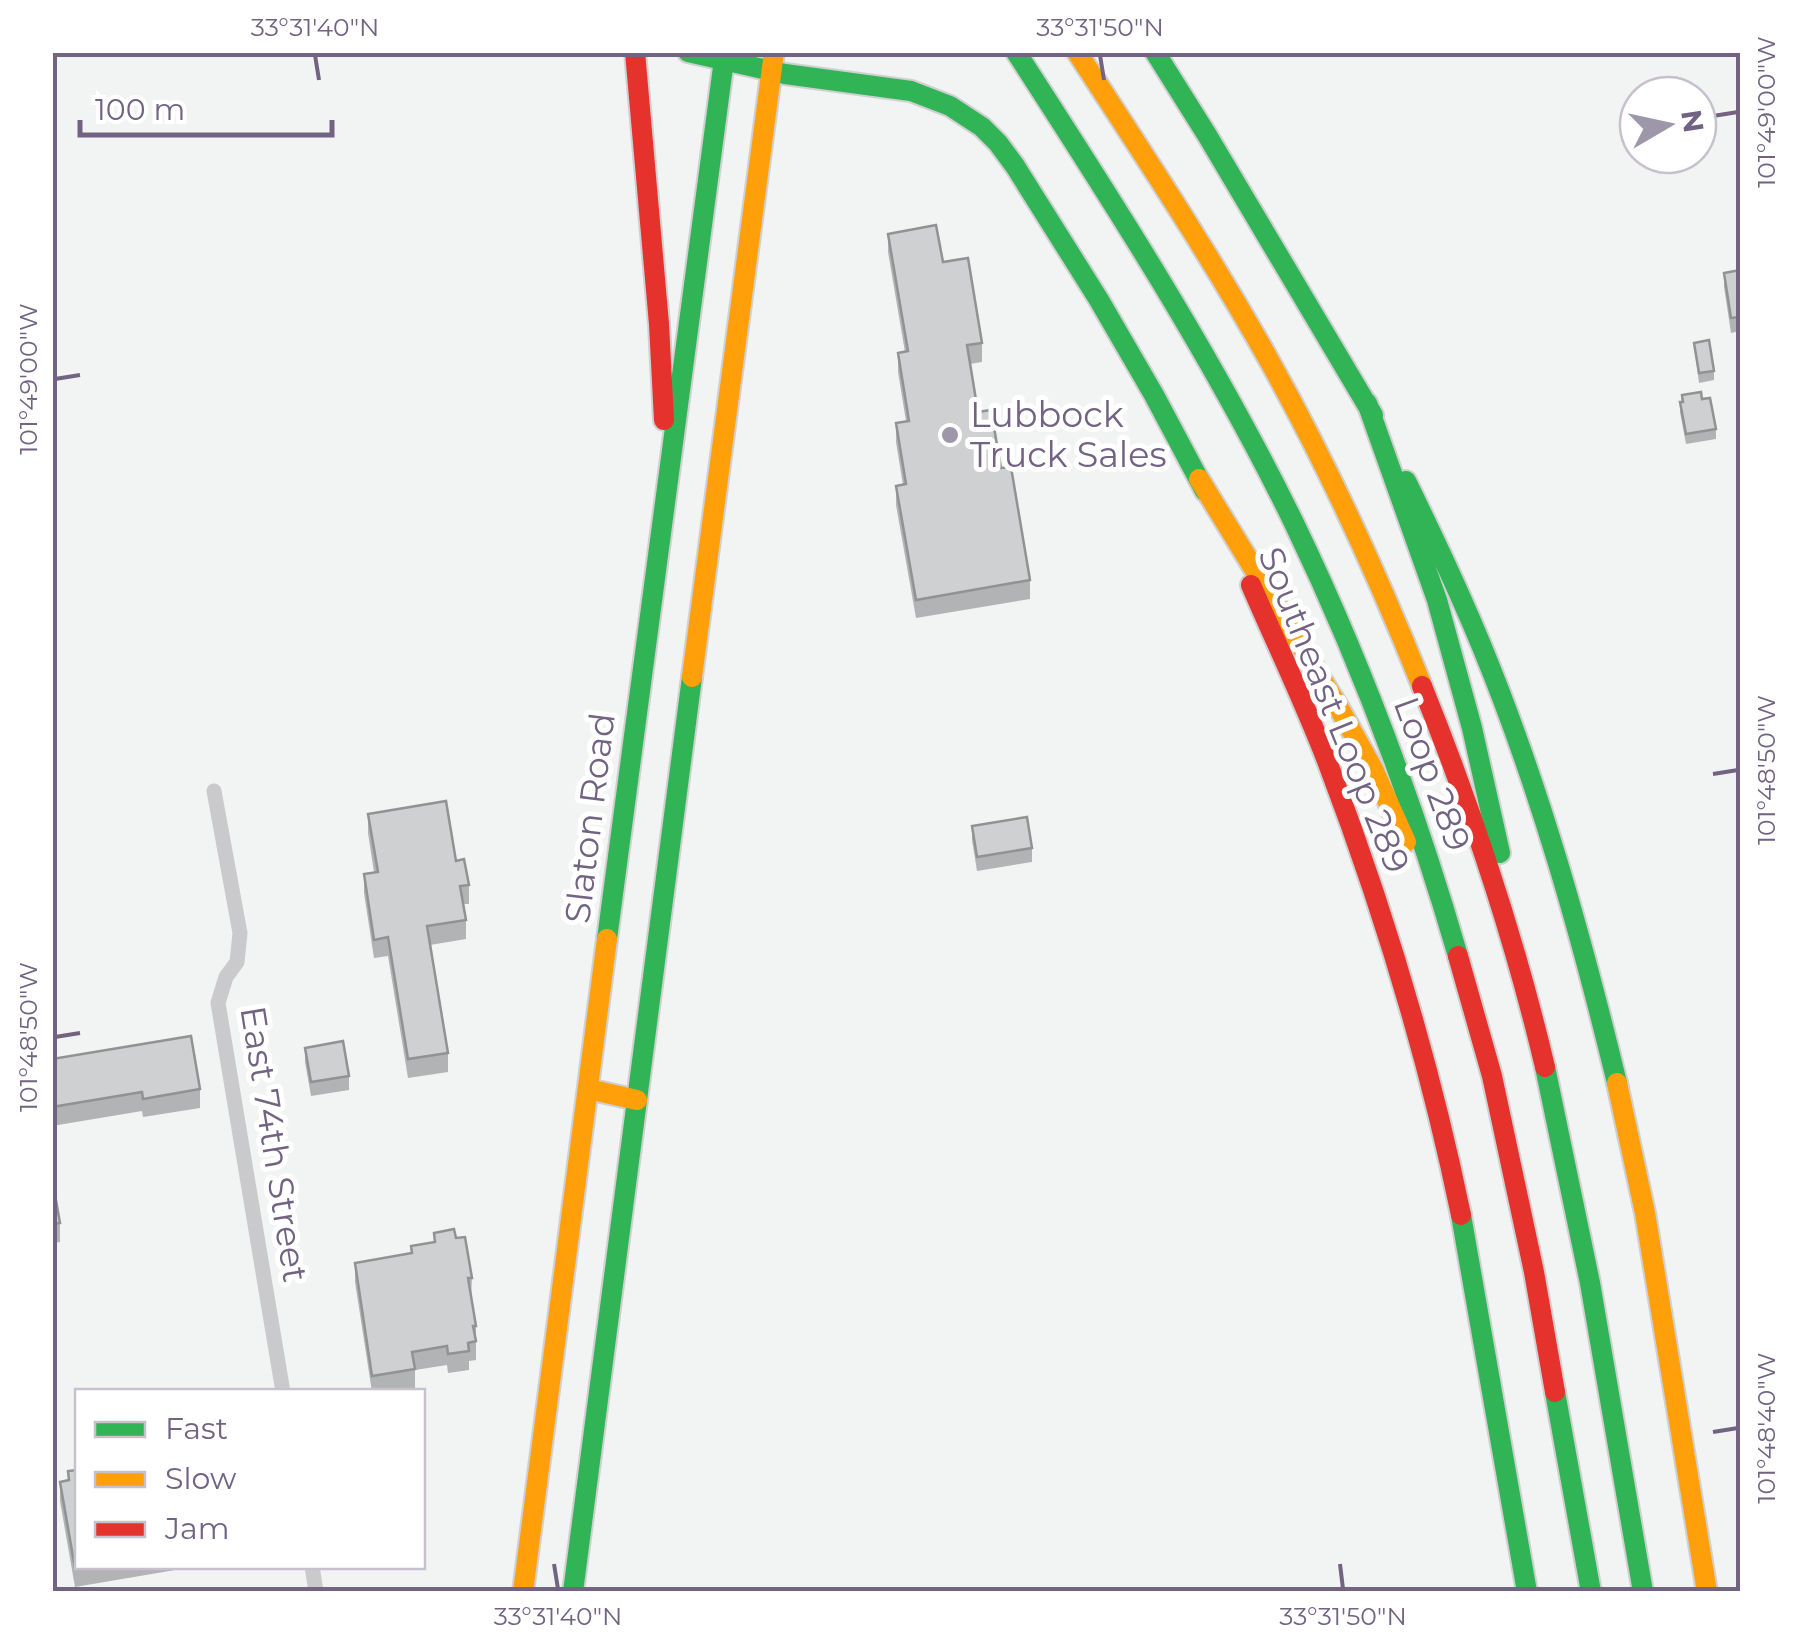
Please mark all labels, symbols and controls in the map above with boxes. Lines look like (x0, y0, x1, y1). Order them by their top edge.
text: 33°31'40"N (251, 12, 379, 42)
text: 33°31'50"N (1036, 12, 1164, 42)
text: 101°49'00"W (1751, 36, 1781, 188)
scale bar (80, 75, 332, 137)
north arrow (1618, 75, 1718, 175)
text: 100 m (95, 91, 185, 128)
text: N (1674, 107, 1711, 135)
text: 101°49'00"W (13, 303, 43, 455)
place label: Lubbock Truck Sales (970, 393, 1167, 476)
marker: Lubbock Truck Sales (939, 424, 961, 446)
street label: Southeast Loop 289 (1249, 541, 1419, 879)
street label: Loop 289 (1385, 691, 1480, 857)
text: 101°48'50"W (1751, 695, 1781, 845)
street label: Slaton Road (555, 710, 624, 925)
text: 101°48'50"W (13, 962, 43, 1112)
street label: East 74th Street (231, 1003, 318, 1285)
text: 101°48'40"W (1751, 1352, 1781, 1504)
legend (75, 1389, 425, 1569)
text: Fast (165, 1410, 228, 1447)
text: Slow (165, 1460, 237, 1497)
text: Jam (164, 1510, 230, 1547)
text: 33°31'40"N (494, 1601, 622, 1631)
text: 33°31'50"N (1279, 1601, 1407, 1631)

